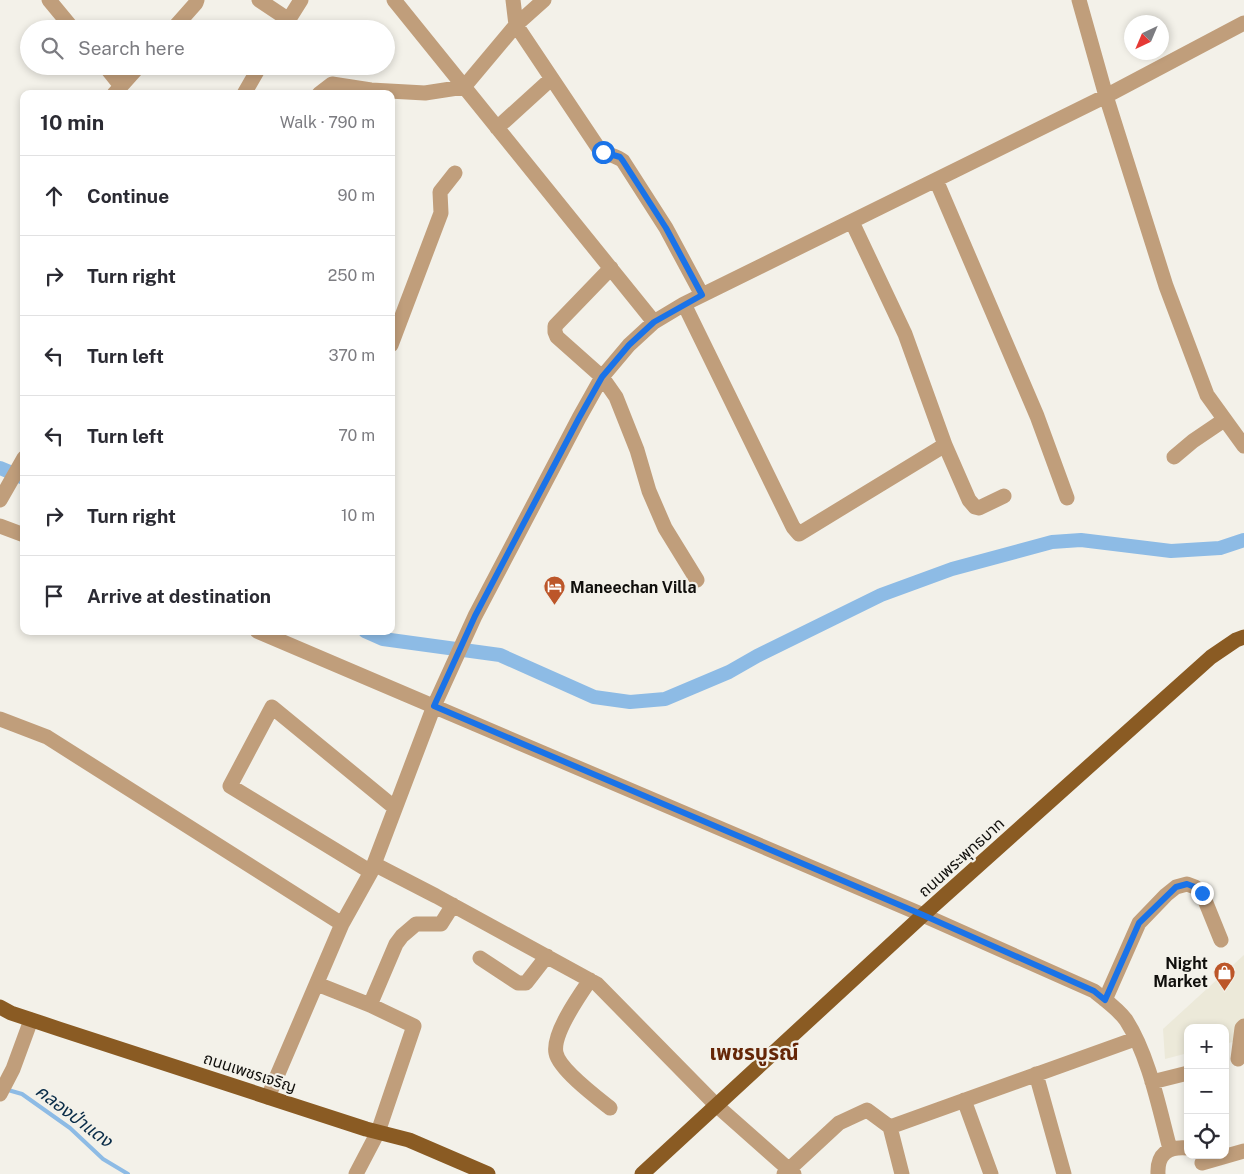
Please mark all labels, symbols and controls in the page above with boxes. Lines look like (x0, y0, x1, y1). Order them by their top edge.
north arrow (1124, 15, 1169, 60)
search box (20, 20, 395, 75)
icon: search (38, 34, 66, 62)
text: Search here (78, 37, 185, 59)
text: 10 min (40, 110, 104, 135)
text: Walk · 790 m (280, 113, 375, 132)
route start (592, 141, 615, 164)
icon: ahead (40, 182, 68, 210)
text: Continue (87, 185, 169, 207)
text: 90 m (338, 186, 375, 205)
icon: right (40, 262, 68, 290)
text: Turn right (87, 265, 176, 287)
text: 250 m (328, 266, 375, 285)
icon: left (40, 342, 68, 370)
text: Turn left (87, 345, 164, 367)
text: 370 m (328, 346, 375, 365)
icon: left (40, 422, 68, 450)
text: Turn left (87, 425, 164, 447)
text: 70 m (338, 426, 375, 445)
icon: right (40, 502, 68, 530)
text: Turn right (87, 505, 176, 527)
text: 10 m (341, 506, 375, 525)
hotel icon: Maneechan Villa (542, 575, 566, 606)
place label: Maneechan Villa (570, 578, 697, 597)
icon: arrive (40, 582, 68, 610)
text: Arrive at destination (87, 585, 271, 607)
street label: ถนนพระพุทธบาท (914, 814, 1008, 901)
route end (1191, 882, 1214, 905)
place label: Night Market (1153, 954, 1208, 991)
shop icon: Night Market (1212, 960, 1236, 991)
map controls (1184, 1024, 1229, 1159)
button: + (1184, 1024, 1229, 1069)
district label: เพชรบูรณ์ (709, 1040, 799, 1066)
street label: ถนนเพชรเจริญ (201, 1049, 299, 1096)
button: − (1184, 1069, 1229, 1114)
water label: คลองป่าแดง (32, 1080, 118, 1152)
button: locate (1184, 1114, 1229, 1159)

